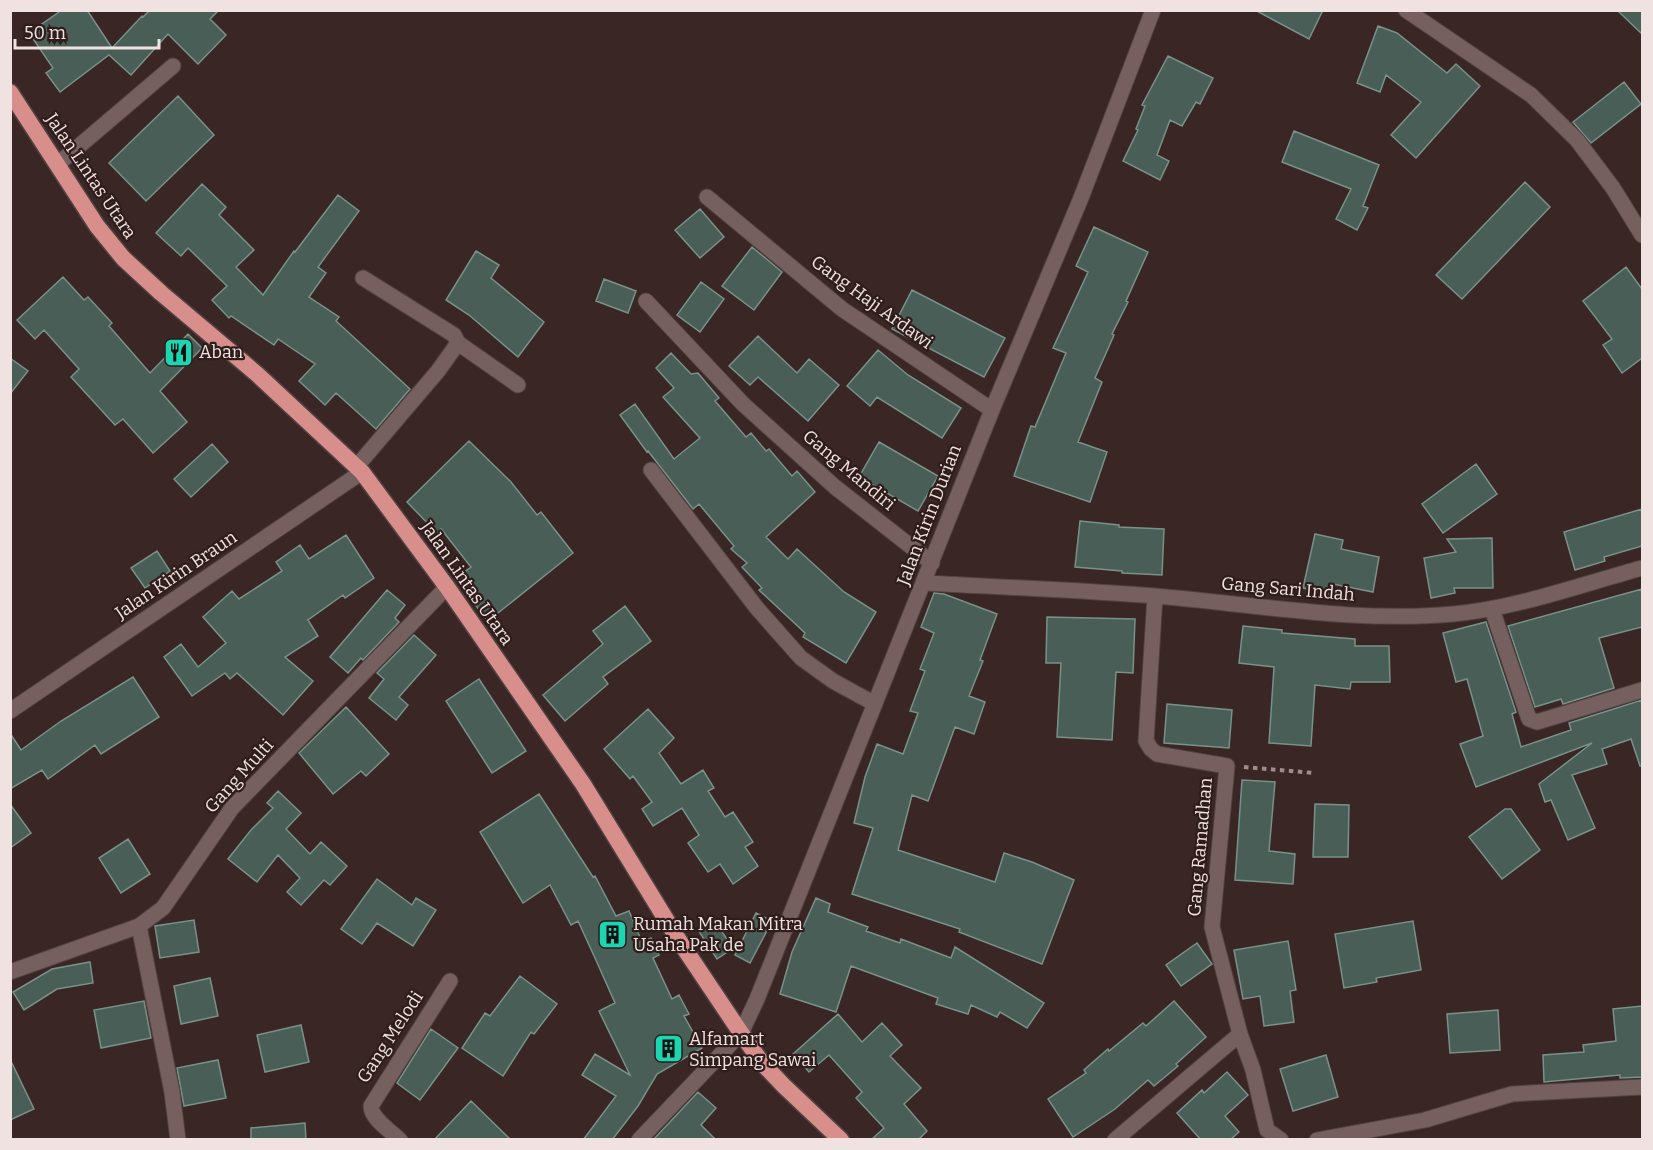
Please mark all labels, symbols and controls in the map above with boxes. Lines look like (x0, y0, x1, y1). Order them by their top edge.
scale bar (15, 12, 159, 50)
text: 50 m (24, 22, 66, 44)
street label: Jalan Lintas Utara (40, 108, 141, 243)
street label: Gang Haji Ardawi (807, 250, 937, 354)
restaurant icon: Aban (162, 336, 194, 368)
place label: Aban (199, 341, 244, 363)
street label: Gang Mandiri (798, 425, 900, 515)
street label: Jalan Kirin Durian (892, 441, 966, 589)
street label: Jalan Lintas Utara (415, 516, 518, 650)
street label: Jalan Kirin Braun (110, 526, 242, 624)
street label: Gang Sari Indah (1220, 572, 1356, 606)
street label: Gang Multi (200, 734, 278, 818)
street label: Gang Ramadhan (1183, 776, 1217, 917)
place label: Rumah Makan Mitra Usaha Pak de (633, 913, 803, 956)
building icon: Rumah Makan Mitra Usaha Pak de (596, 918, 628, 950)
street label: Gang Melodi (352, 987, 428, 1087)
place label: Alfamart Simpang Sawai (689, 1028, 816, 1071)
building icon: Alfamart Simpang Sawai (652, 1033, 684, 1065)

